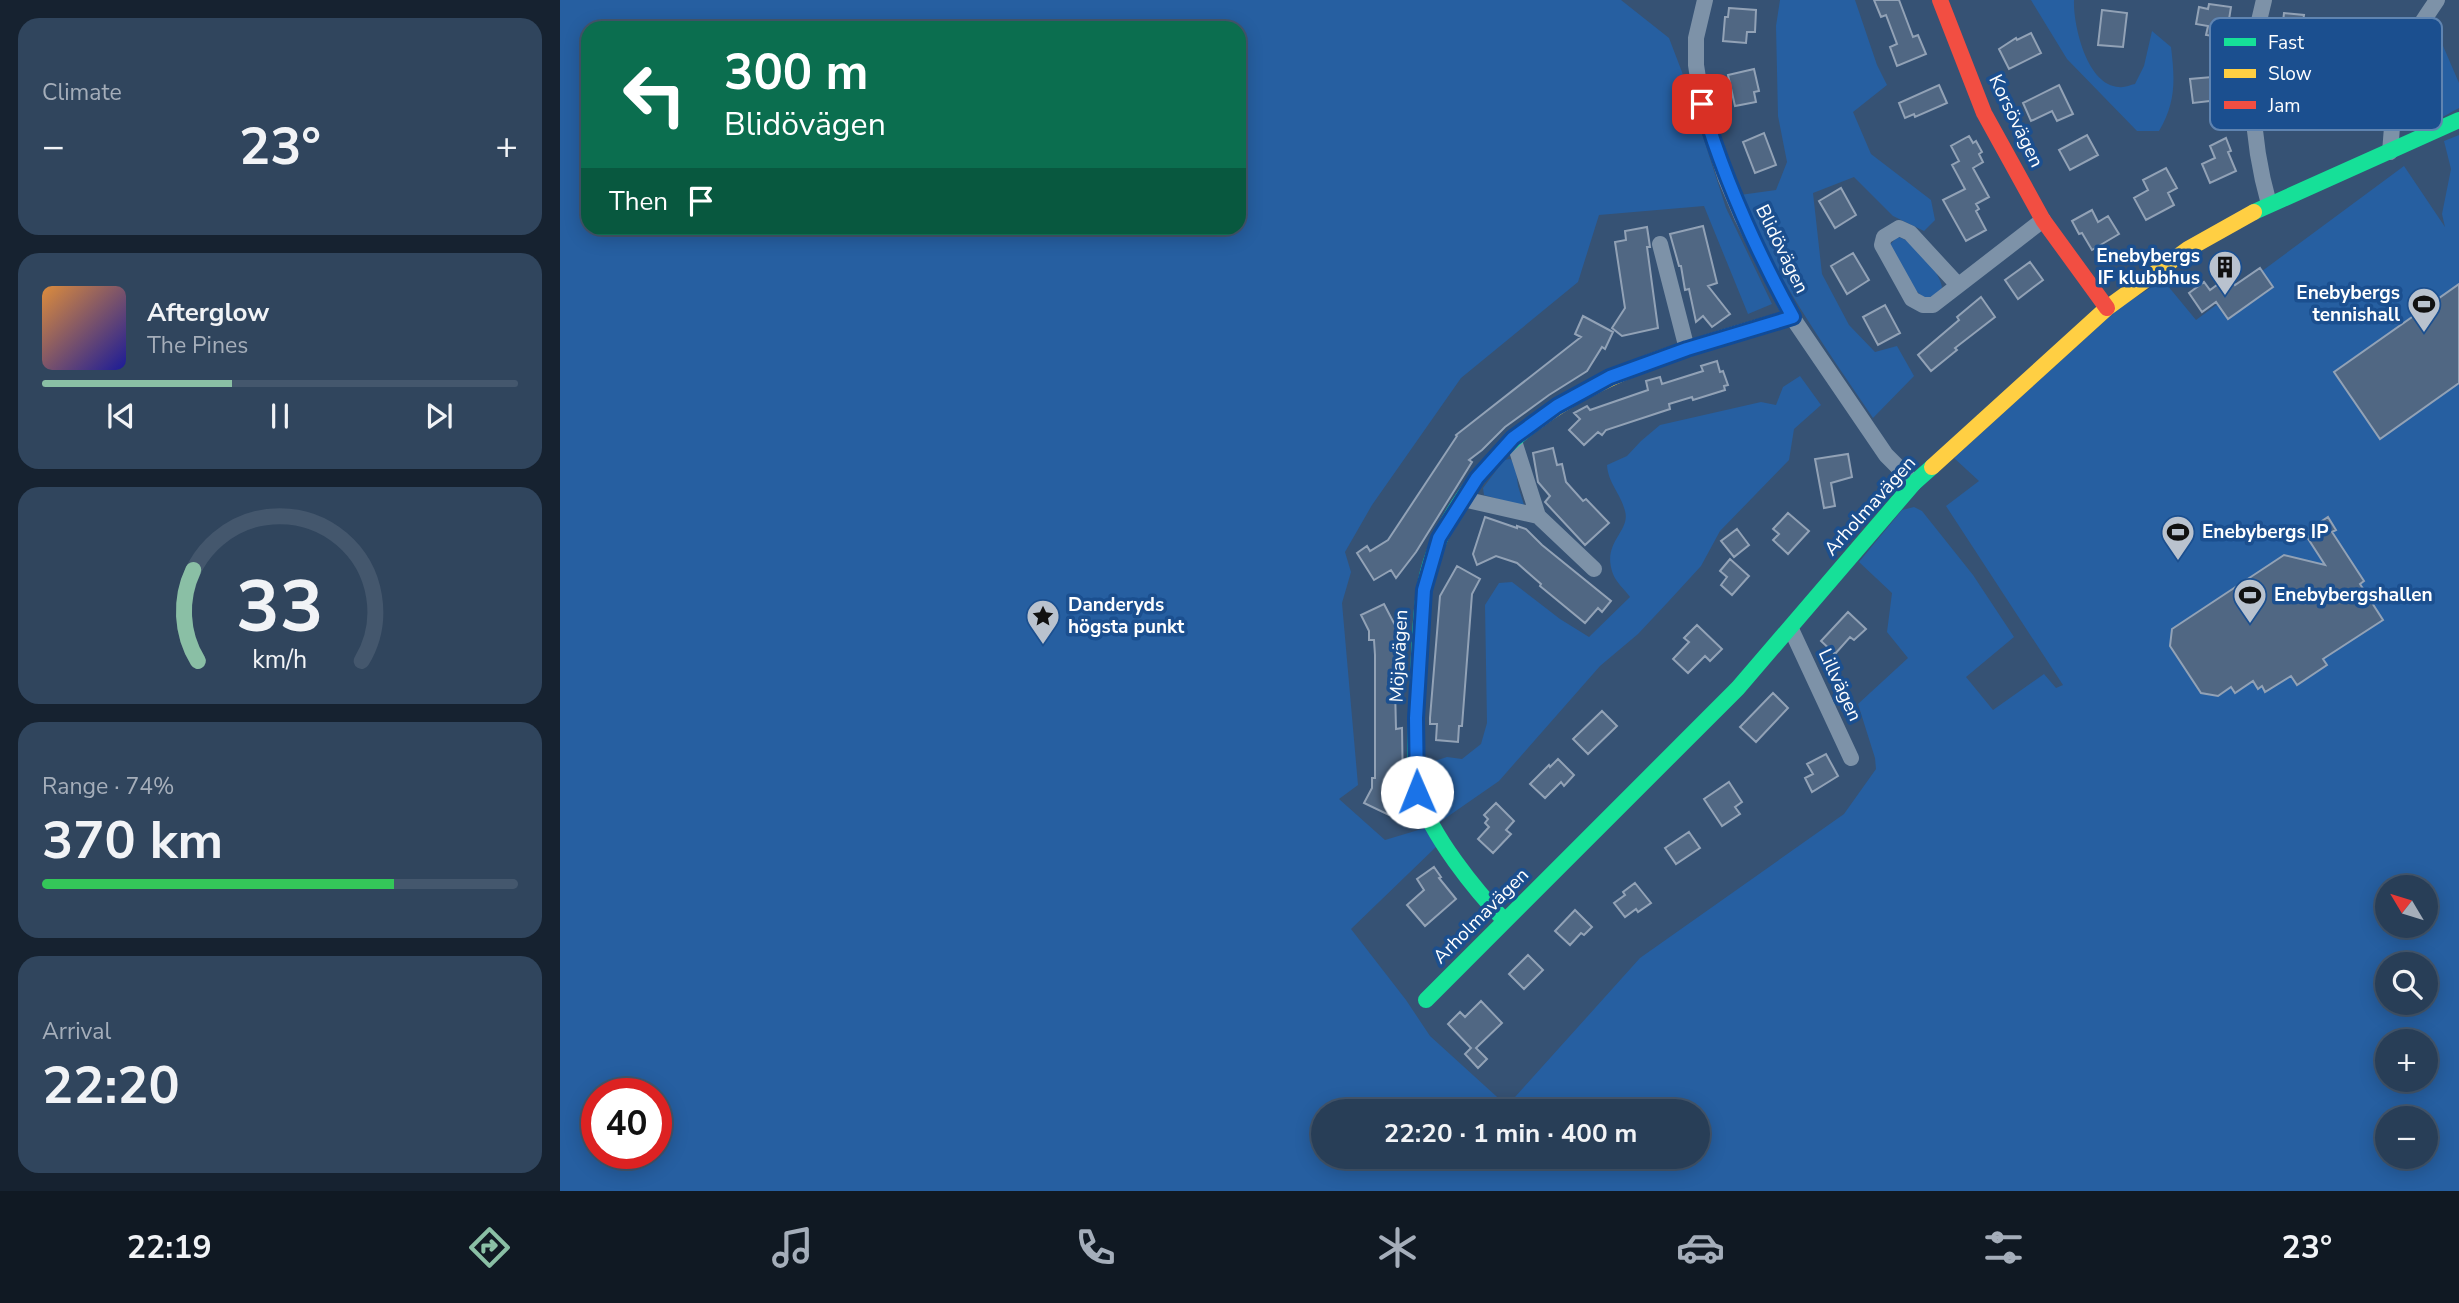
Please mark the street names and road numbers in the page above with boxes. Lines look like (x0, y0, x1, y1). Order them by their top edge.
street label: Korsövägen (1982, 70, 2050, 172)
street label: Blidövägen (1749, 200, 1815, 298)
street label: Arholmavägen (1818, 451, 1922, 561)
street label: Möjavägen (1384, 609, 1414, 703)
street label: Lillvägen (1812, 644, 1868, 726)
street label: Arholmavägen (1427, 862, 1535, 970)

